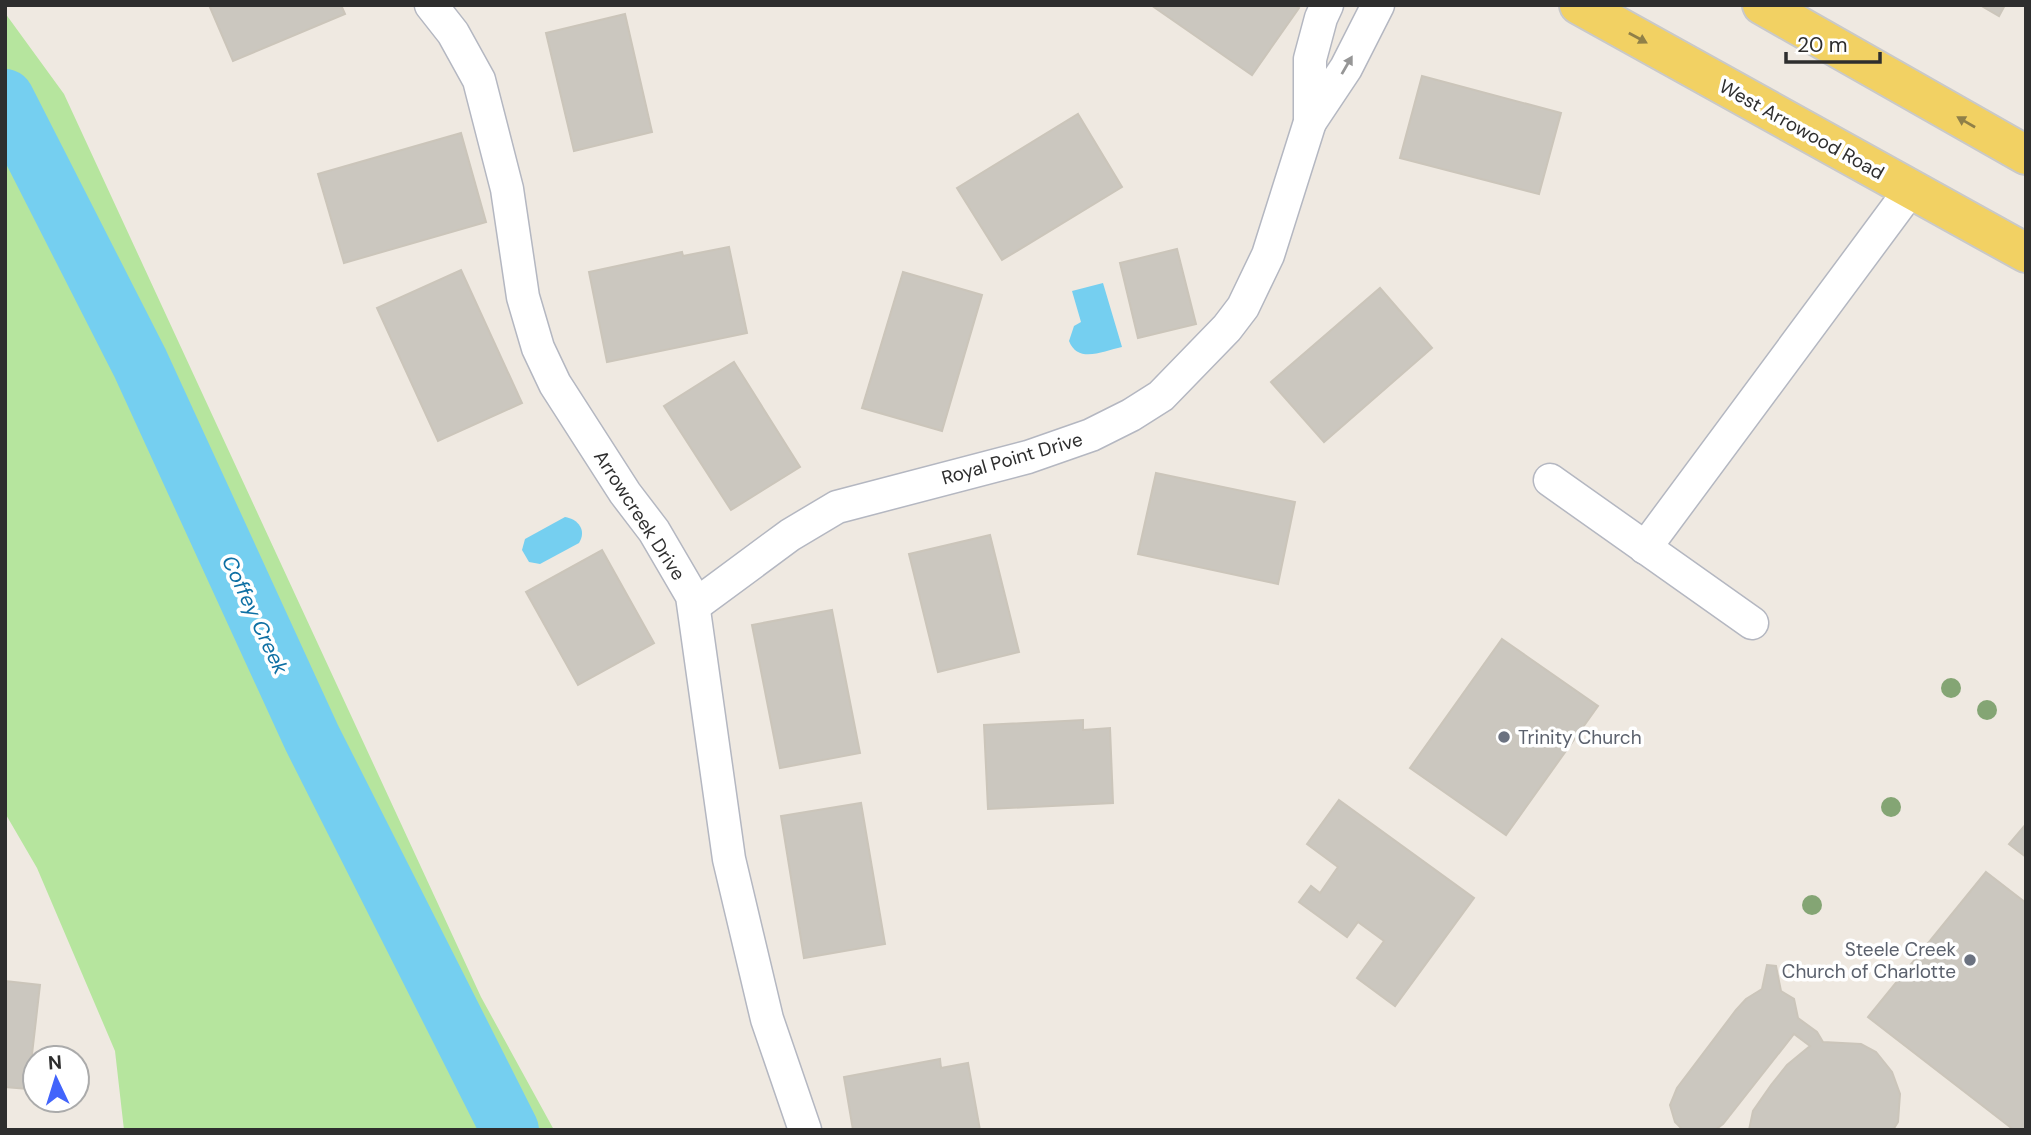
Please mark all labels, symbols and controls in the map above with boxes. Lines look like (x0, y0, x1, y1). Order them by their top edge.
scale bar (1786, 21, 1881, 65)
text: 20 m (1797, 31, 1848, 59)
one-way arrow (1629, 32, 1648, 44)
one-way arrow (1341, 55, 1353, 75)
street label: West Arrowood Road (1715, 74, 1889, 185)
one-way arrow (1957, 116, 1976, 128)
street label: Royal Point Drive (939, 426, 1086, 491)
street label: Arrowcreek Drive (588, 446, 691, 585)
water label: Coffey Creek (215, 551, 295, 679)
place label: Trinity Church (1518, 725, 1642, 750)
marker: Trinity Church (1496, 729, 1512, 745)
place label: Steele Creek Church of Charlotte (1782, 937, 1956, 984)
marker: Steele Creek Church of Charlotte (1962, 952, 1978, 968)
north arrow (21, 1044, 91, 1114)
text: N (47, 1050, 63, 1075)

